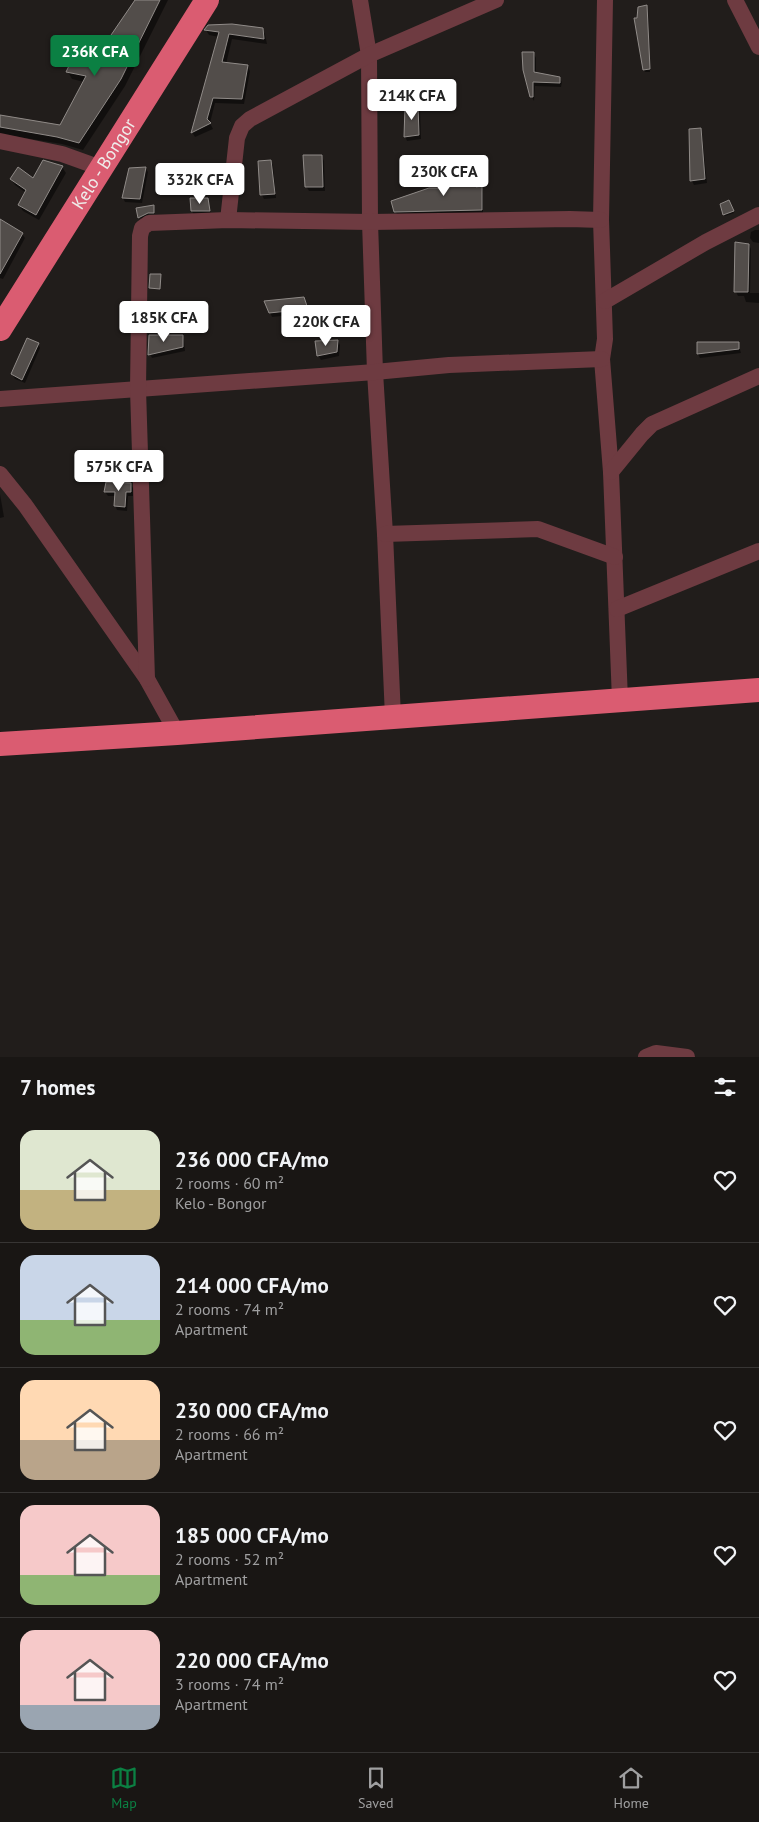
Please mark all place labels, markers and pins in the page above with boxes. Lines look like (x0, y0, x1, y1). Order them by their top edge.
pin: 236K CFA (43, 34, 147, 77)
pin: 214K CFA (360, 78, 464, 121)
pin: 230K CFA (392, 154, 496, 197)
pin: 332K CFA (148, 162, 252, 205)
pin: 185K CFA (112, 300, 216, 343)
pin: 220K CFA (274, 304, 378, 347)
pin: 575K CFA (67, 450, 171, 492)

